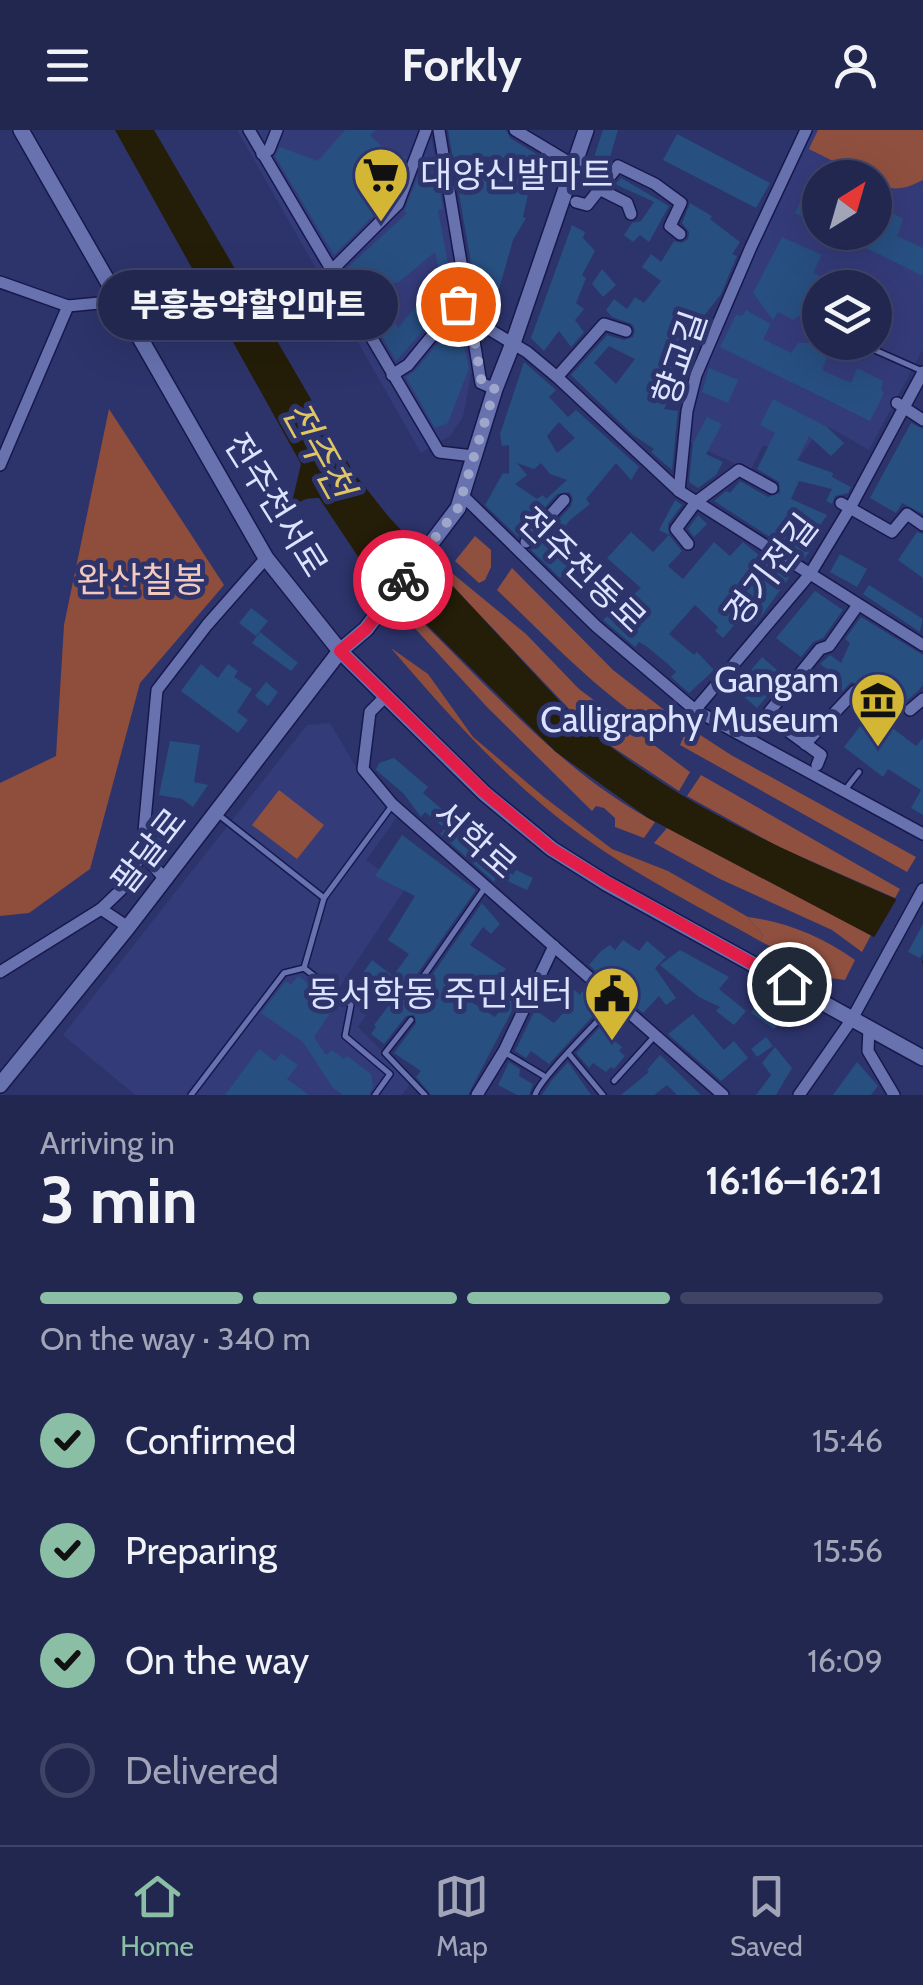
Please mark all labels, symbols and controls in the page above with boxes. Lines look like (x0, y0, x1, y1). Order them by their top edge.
icon: menu (40, 38, 95, 93)
text: Forkly (401, 38, 522, 92)
icon: person (828, 38, 883, 93)
supermarket icon: 대양신발마트 (351, 145, 411, 224)
place label: 대양신발마트 (420, 153, 613, 196)
north arrow (802, 160, 892, 250)
map controls (802, 160, 892, 360)
pin (416, 262, 501, 347)
callout: 부흥농약할인마트 (98, 269, 398, 339)
button: layers (802, 270, 892, 360)
icon: bag (431, 277, 486, 332)
text: 부흥농약할인마트 (130, 285, 366, 324)
street label: 향교길 (643, 305, 716, 411)
water label: 전주천 (272, 392, 366, 511)
street label: 전주천서로 (216, 425, 337, 584)
street label: 전주천동로 (509, 498, 655, 641)
street label: 경기전길 (715, 505, 827, 634)
courier (353, 530, 453, 630)
icon: bike (376, 553, 431, 608)
park label: 완산칠봉 (77, 558, 205, 601)
place label: Gangam Calligraphy Museum (540, 658, 839, 741)
museum icon: Gangam Calligraphy Museum (848, 670, 908, 749)
street label: 서학로 (425, 792, 526, 888)
street label: 팔달로 (102, 799, 195, 902)
pin (747, 942, 832, 1027)
icon: home (762, 957, 817, 1012)
public building icon: 동서학동 주민센터 (582, 964, 642, 1043)
place label: 동서학동 주민센터 (308, 972, 573, 1015)
text: Arriving in (40, 1123, 175, 1162)
text: 16:16–16:21 (705, 1157, 883, 1204)
text: 3 min (40, 1160, 198, 1239)
text: On the way · 340 m (40, 1319, 311, 1358)
icon: check (40, 1413, 95, 1468)
text: Confirmed (125, 1417, 296, 1464)
text: 15:46 (812, 1421, 883, 1460)
icon: check (40, 1523, 95, 1578)
text: Preparing (125, 1527, 277, 1574)
text: 15:56 (813, 1531, 883, 1570)
icon: check (40, 1633, 95, 1688)
text: On the way (125, 1637, 309, 1684)
text: 16:09 (807, 1641, 883, 1680)
text: Delivered (125, 1747, 279, 1794)
tab: Home (120, 1869, 194, 1963)
tab: Map (434, 1869, 489, 1963)
tab: Saved (730, 1869, 803, 1963)

